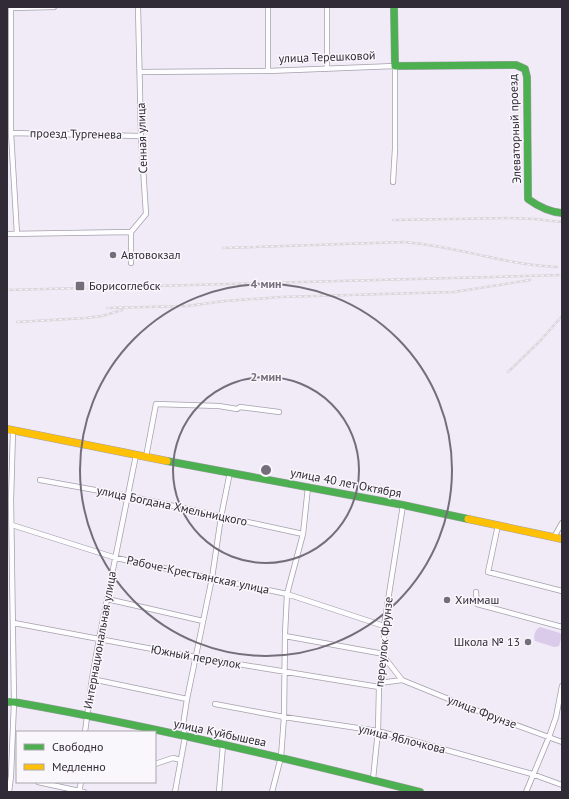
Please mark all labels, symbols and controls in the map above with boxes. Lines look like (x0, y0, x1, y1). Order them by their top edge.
street label: улица Терешковой (278, 47, 376, 66)
street label: Элеваторный проезд (505, 74, 524, 184)
street label: Сенная улица (133, 102, 150, 174)
street label: проезд Тургенева (30, 125, 122, 142)
place label: Автовокзал (121, 247, 180, 262)
marker: Автовокзал (108, 250, 118, 260)
text: 4 мин (251, 276, 281, 291)
place label: Борисоглебск (89, 278, 161, 293)
marker: Борисоглебск (74, 280, 86, 292)
text: 2 мин (251, 369, 281, 384)
centre of rings (259, 463, 273, 477)
street label: улица 40 лет Октября (289, 464, 403, 501)
street label: улица Богдана Хмельницкого (95, 482, 249, 529)
street label: Рабоче-Крестьянская улица (125, 552, 271, 597)
street label: Интернациональная улица (80, 570, 119, 710)
place label: Химмаш (455, 592, 499, 607)
marker: Химмаш (442, 595, 452, 605)
street label: переулок Фрунзе (371, 596, 396, 688)
place label: Школа № 13 (454, 634, 520, 649)
marker: Школа № 13 (523, 637, 533, 647)
street label: Южный переулок (150, 641, 243, 672)
street label: улица Фрунзе (445, 691, 519, 732)
street label: улица Куйбышева (172, 715, 268, 750)
street label: улица Яблочкова (357, 720, 447, 757)
legend (16, 731, 156, 783)
text: Свободно (52, 739, 103, 754)
text: Медленно (52, 759, 106, 774)

